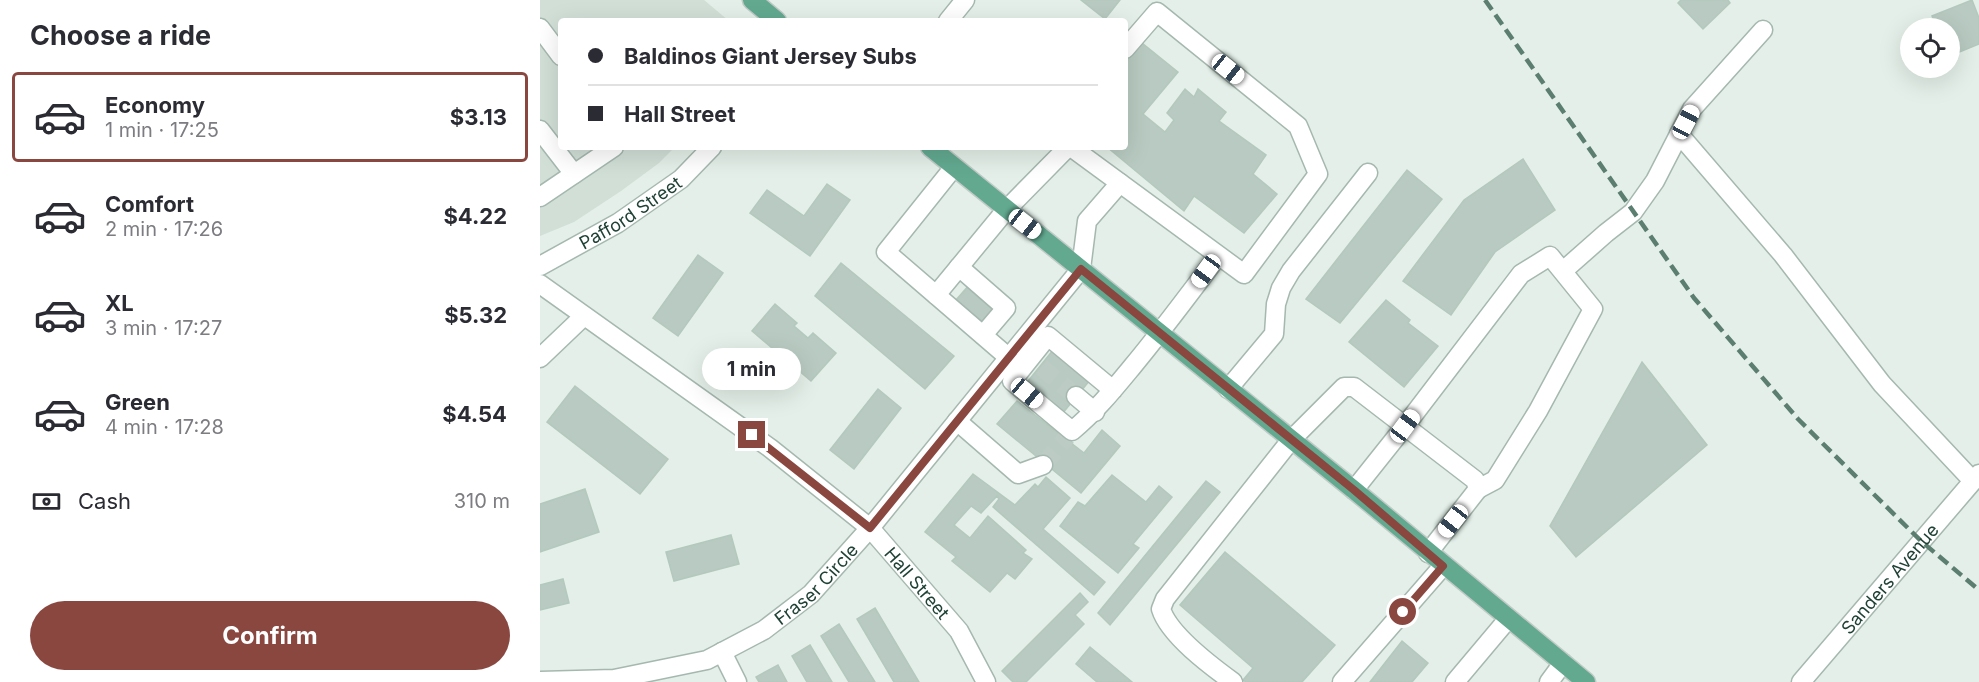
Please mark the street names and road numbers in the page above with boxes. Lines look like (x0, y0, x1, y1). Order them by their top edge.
street label: Pafford Street (575, 171, 686, 253)
street label: Sanders Avenue (1836, 519, 1942, 638)
street label: Fraser Circle (770, 539, 862, 629)
street label: Hall Street (881, 543, 954, 623)

